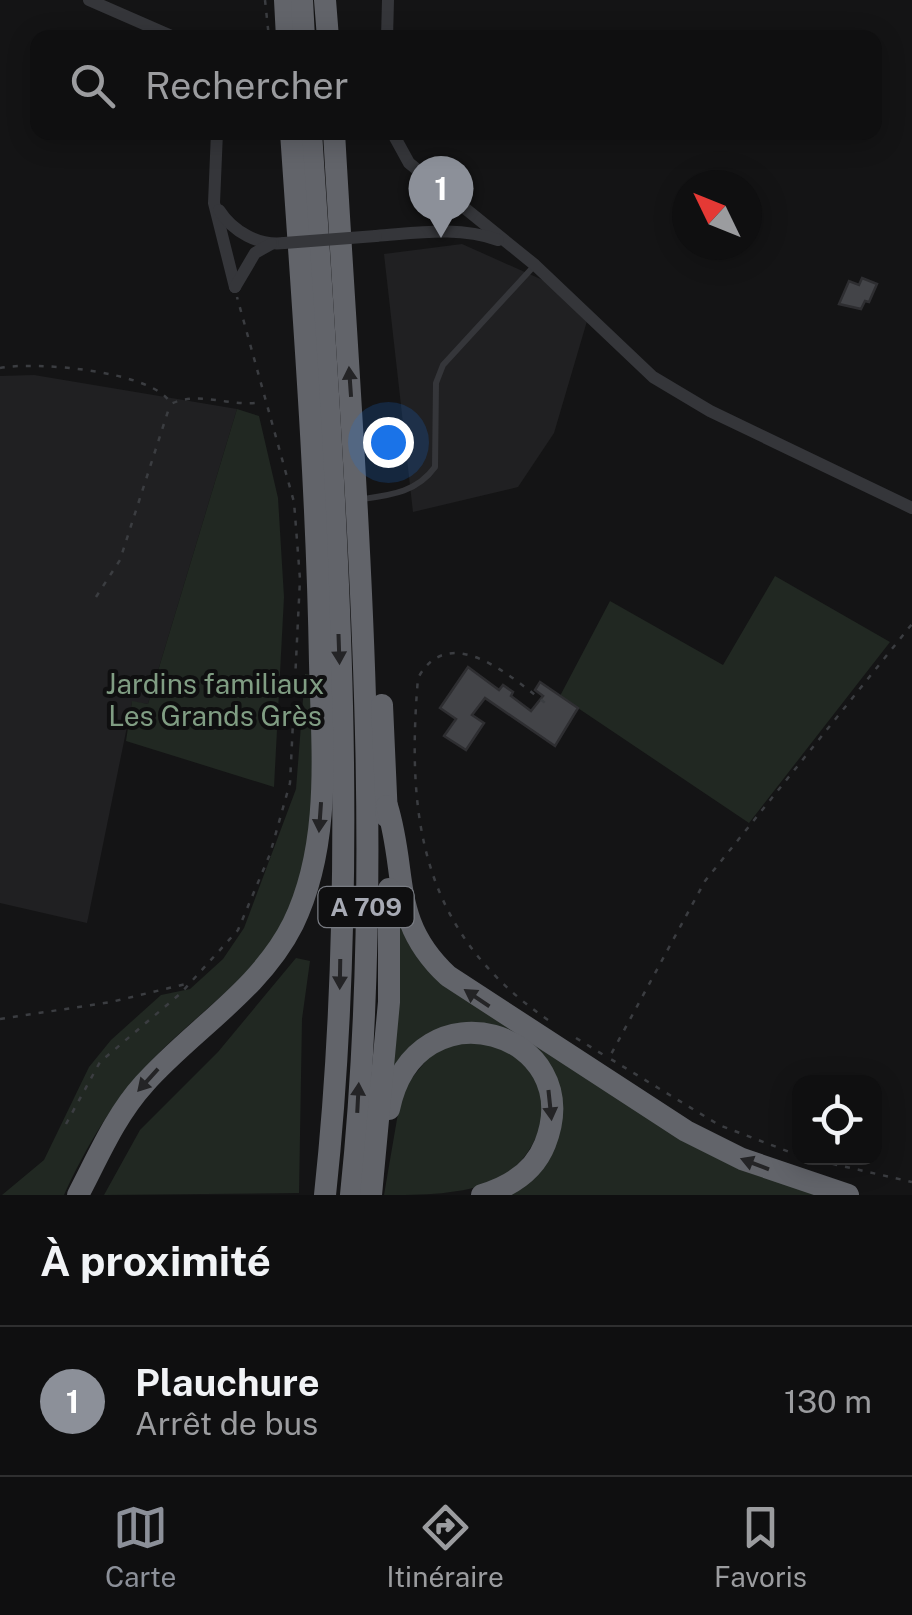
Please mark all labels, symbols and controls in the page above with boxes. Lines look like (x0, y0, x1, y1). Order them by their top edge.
search box (30, 30, 882, 140)
icon: search (65, 58, 120, 113)
text: Rechercher (145, 63, 349, 108)
pin: 1 (408, 156, 474, 238)
north arrow (672, 170, 762, 260)
one-way arrow (341, 366, 357, 398)
your location (363, 417, 414, 468)
one-way arrow (332, 634, 348, 666)
park label: Jardins familiaux Les Grands Grès (106, 667, 324, 732)
one-way arrow (312, 802, 328, 833)
road number: A 709 (318, 887, 414, 927)
one-way arrow (331, 959, 347, 991)
one-way arrow (463, 989, 490, 1008)
one-way arrow (138, 1067, 160, 1092)
map controls (792, 1075, 882, 1165)
button: locate (792, 1075, 882, 1165)
one-way arrow (350, 1081, 366, 1113)
one-way arrow (543, 1089, 559, 1121)
one-way arrow (740, 1155, 770, 1171)
text: À proximité (40, 1236, 271, 1285)
text: Plauchure (135, 1360, 320, 1405)
text: 1 (66, 1383, 79, 1420)
text: 130 m (784, 1383, 872, 1420)
text: Arrêt de bus (135, 1405, 318, 1442)
tab: Carte (105, 1500, 176, 1593)
tab: Itinéraire (386, 1500, 504, 1593)
tab: Favoris (714, 1500, 807, 1593)

